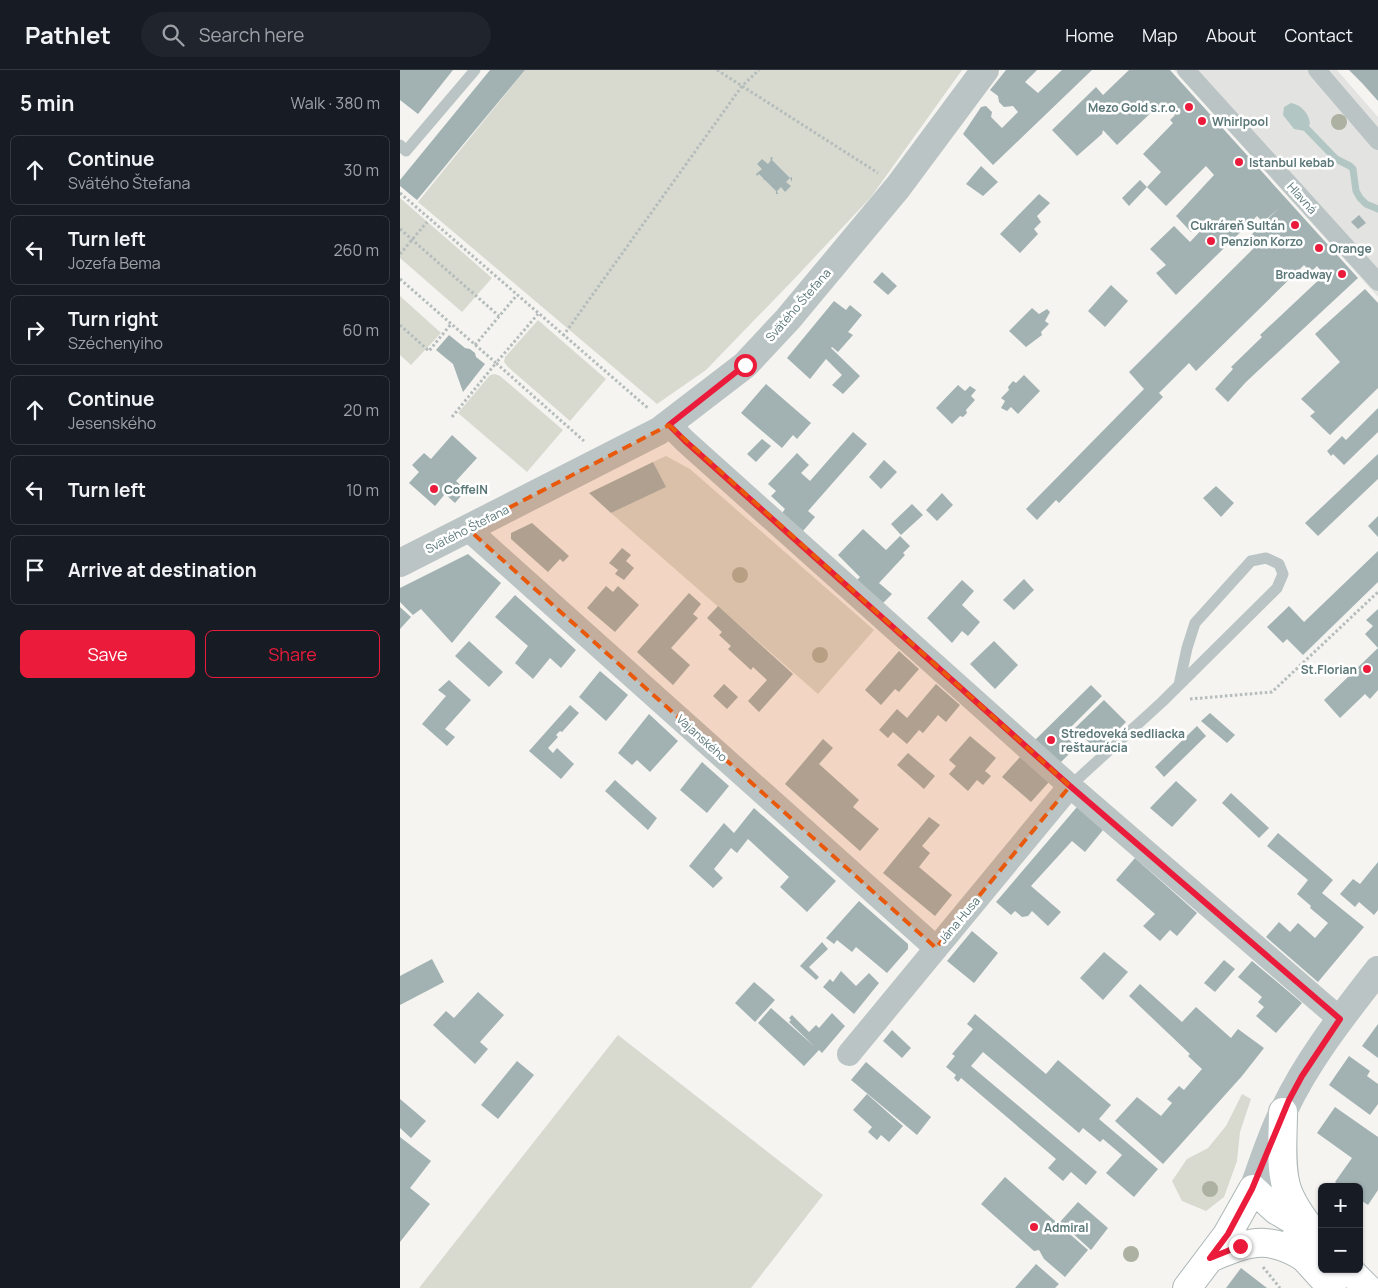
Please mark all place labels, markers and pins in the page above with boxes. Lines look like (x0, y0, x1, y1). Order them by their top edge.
place label: Mezo Gold s.r.o. (1088, 99, 1179, 116)
marker: Mezo Gold s.r.o. (1183, 101, 1195, 113)
place label: Whirlpool (1212, 113, 1268, 130)
marker: Whirlpool (1196, 115, 1208, 127)
place label: Istanbul kebab (1249, 154, 1334, 171)
marker: Istanbul kebab (1233, 156, 1245, 168)
place label: Cukráreň Sultán (1190, 217, 1285, 234)
marker: Cukráreň Sultán (1289, 219, 1301, 231)
place label: Penzion Korzo (1221, 233, 1303, 250)
marker: Penzion Korzo (1205, 235, 1217, 247)
place label: Orange (1329, 240, 1372, 257)
marker: Orange (1313, 242, 1325, 254)
place label: Broadway (1275, 266, 1332, 283)
marker: Broadway (1336, 268, 1348, 280)
place label: CoffeIN (444, 481, 488, 498)
marker: CoffeIN (428, 483, 440, 495)
place label: St.Florian (1301, 661, 1357, 678)
marker: St.Florian (1361, 663, 1373, 675)
place label: Stredoveká sedliacka reštaurácia (1061, 725, 1185, 756)
marker: Stredoveká sedliacka reštaurácia (1045, 734, 1057, 746)
place label: Admiral (1044, 1219, 1089, 1236)
marker: Admiral (1028, 1221, 1040, 1233)

